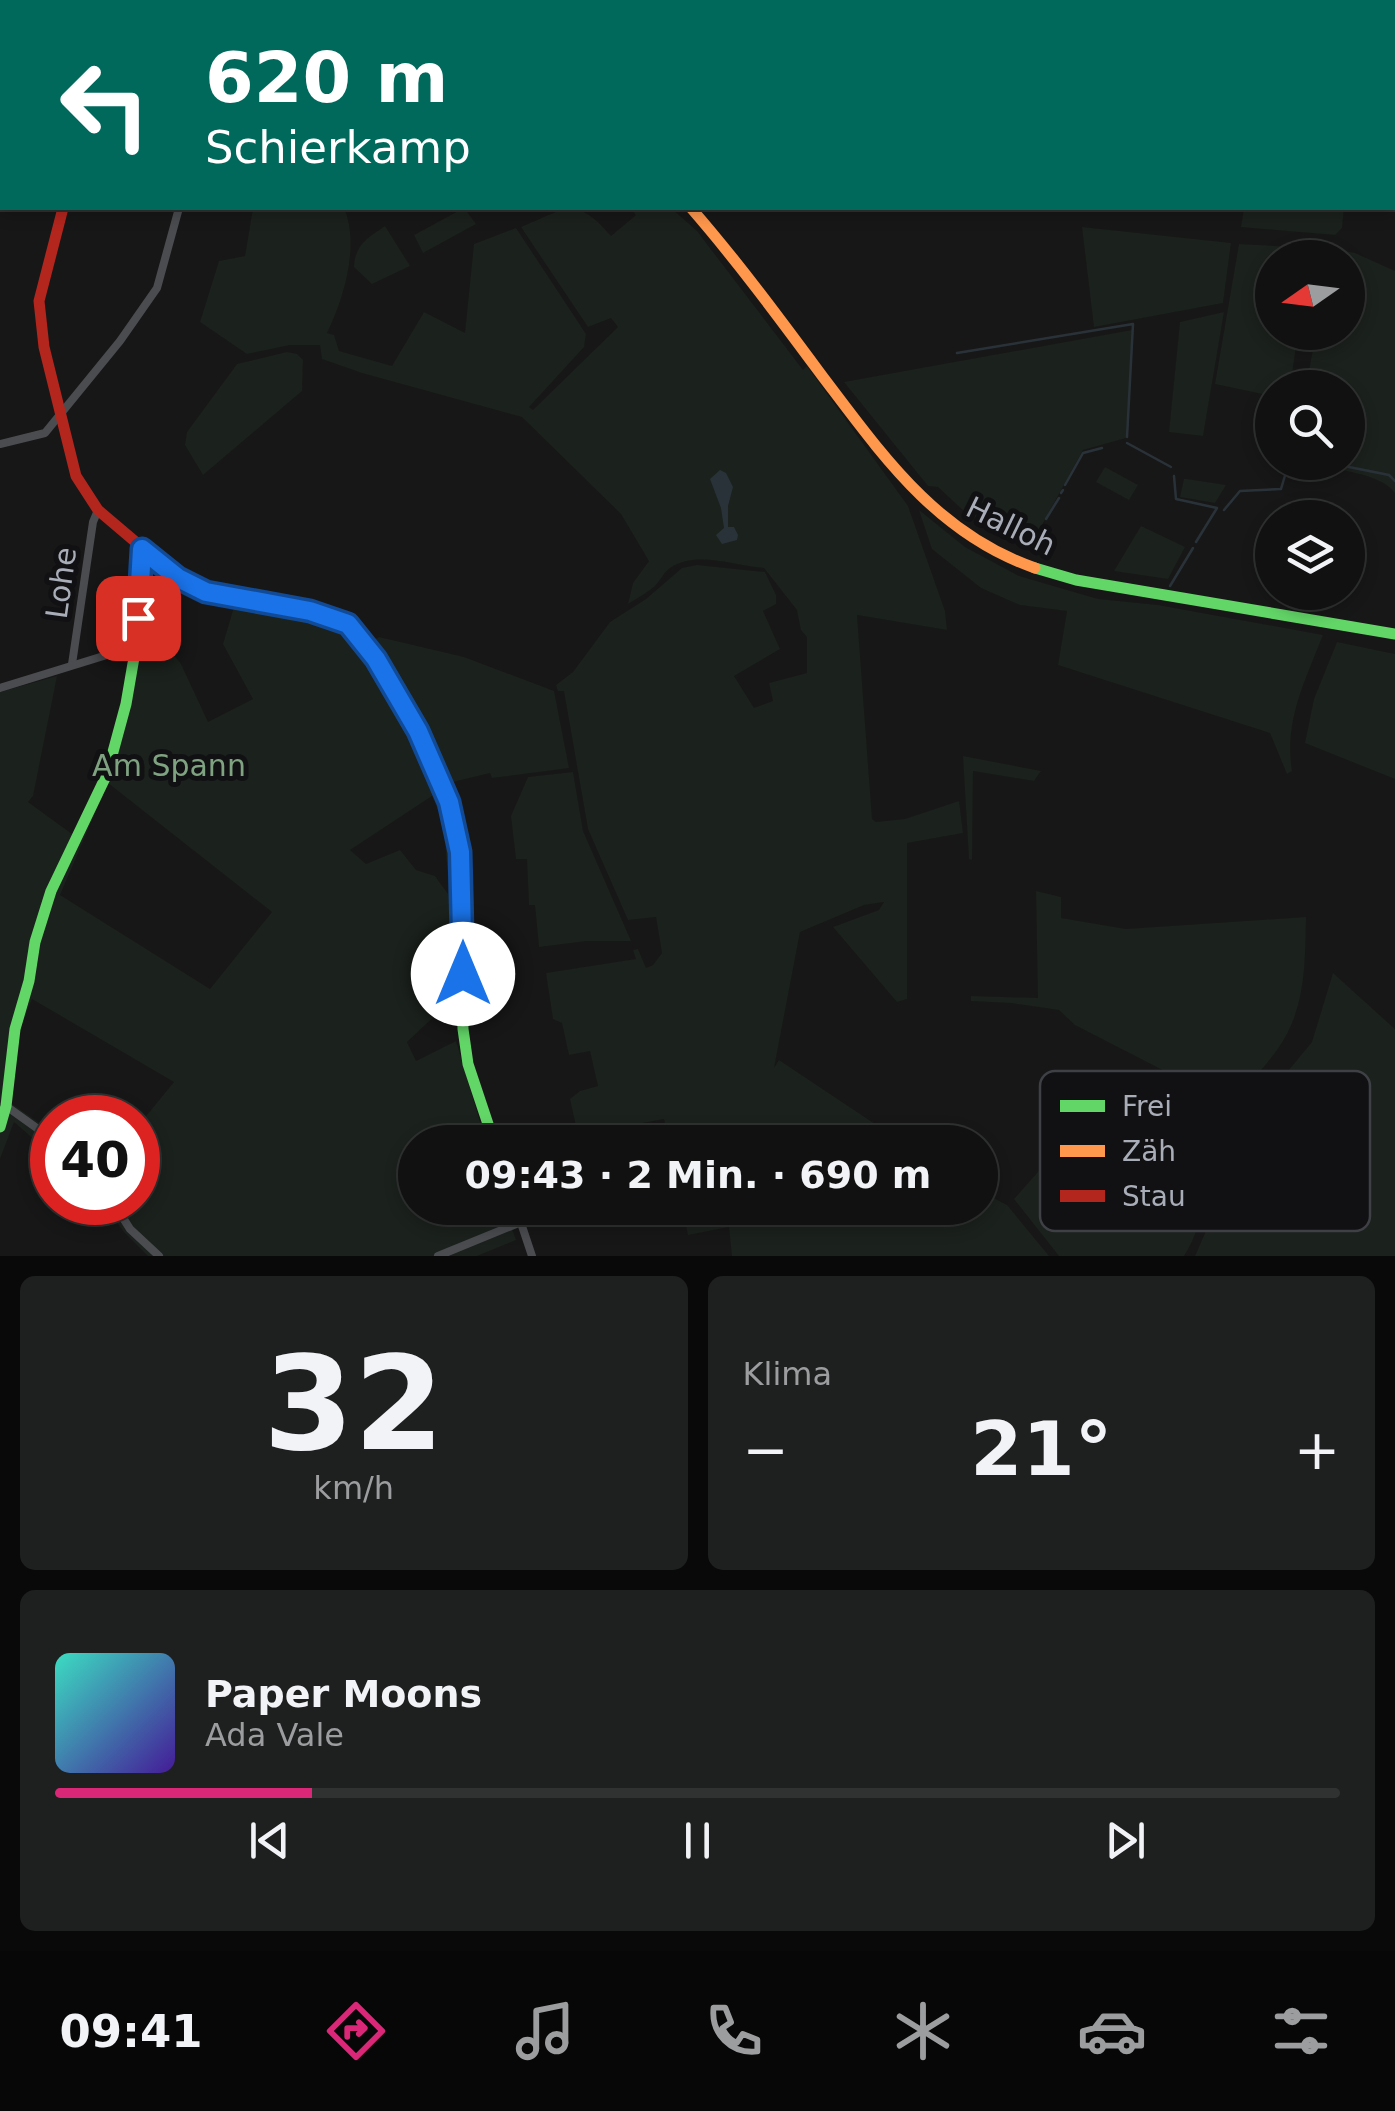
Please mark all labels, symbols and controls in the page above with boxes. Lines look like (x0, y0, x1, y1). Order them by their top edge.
text: 620 m (205, 37, 448, 119)
icon: left (40, 40, 170, 170)
text: Schierkamp (205, 121, 471, 174)
north arrow (1255, 240, 1365, 350)
map controls (1255, 240, 1365, 610)
button: search (1255, 370, 1365, 480)
street label: Halloh (961, 489, 1061, 563)
button: layers (1255, 500, 1365, 610)
street label: Lohe (39, 545, 83, 621)
pin (96, 576, 181, 661)
icon: arrive (111, 591, 166, 646)
park label: Am Spann (92, 748, 246, 783)
position arrow (411, 922, 515, 1026)
legend (1040, 1071, 1370, 1231)
text: Frei (1122, 1090, 1172, 1123)
speed limit sign: 40 (30, 1095, 160, 1225)
text: Zäh (1122, 1135, 1176, 1168)
text: 09:43 · 2 Min. · 690 m (465, 1153, 931, 1197)
text: Stau (1122, 1180, 1186, 1213)
text: 32 (263, 1328, 444, 1480)
text: Klima (743, 1355, 832, 1393)
text: 21° (970, 1405, 1112, 1493)
text: − (743, 1418, 789, 1482)
text: + (1294, 1418, 1340, 1482)
text: km/h (313, 1469, 394, 1507)
text: Paper Moons (205, 1672, 482, 1716)
text: Ada Vale (205, 1716, 344, 1754)
icon: previous (242, 1813, 297, 1868)
icon: pause (670, 1813, 725, 1868)
icon: next (1098, 1813, 1153, 1868)
icon: directions (321, 1996, 391, 2066)
icon: music (510, 1996, 580, 2066)
icon: phone (699, 1996, 769, 2066)
icon: climate (888, 1996, 958, 2066)
icon: car (1077, 1996, 1147, 2066)
icon: filters (1266, 1996, 1336, 2066)
text: 09:41 (59, 2005, 203, 2058)

